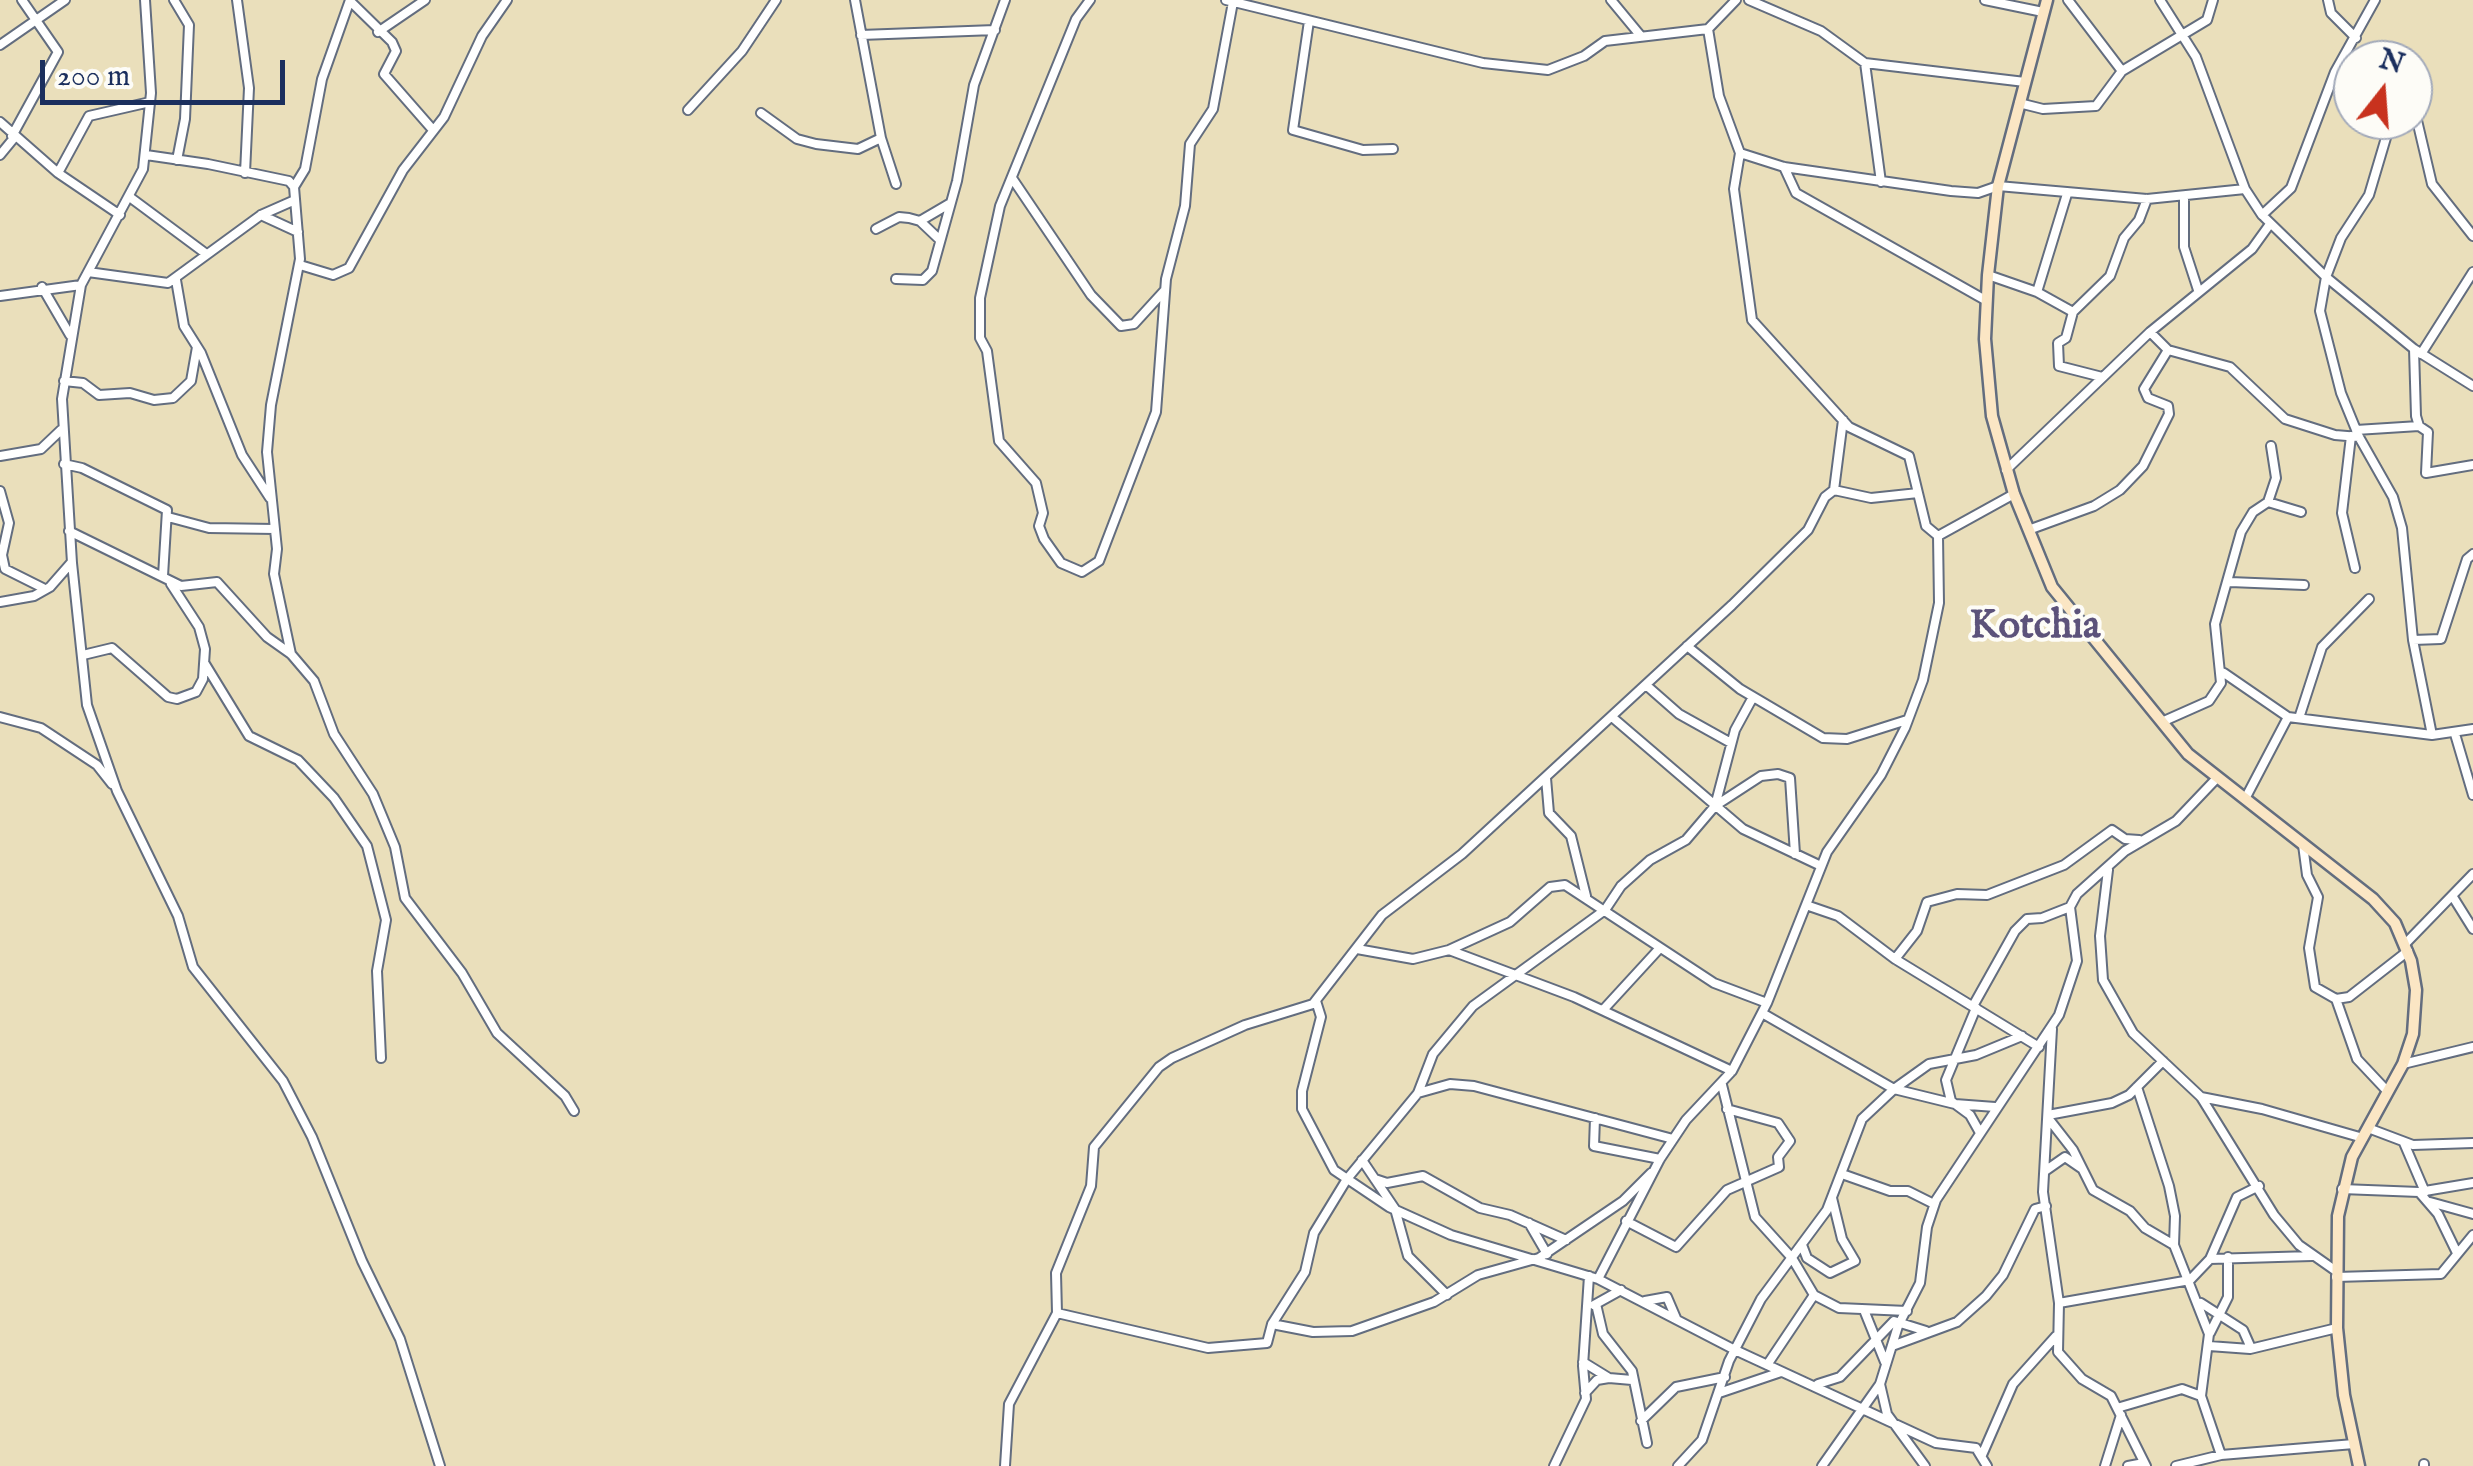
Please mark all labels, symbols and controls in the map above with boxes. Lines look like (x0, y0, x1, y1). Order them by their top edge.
scale bar (45, 40, 290, 102)
north arrow (2333, 40, 2433, 140)
text: N (2375, 42, 2408, 83)
text: 200 m (57, 58, 130, 96)
district label: Kotchia (1970, 605, 2100, 653)

